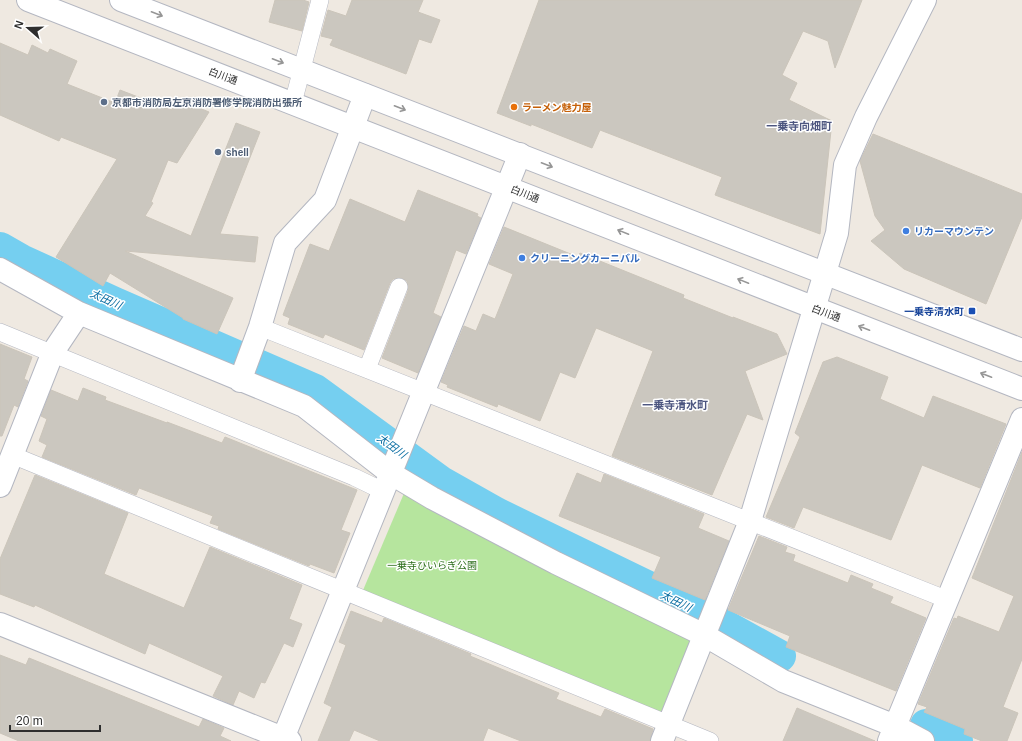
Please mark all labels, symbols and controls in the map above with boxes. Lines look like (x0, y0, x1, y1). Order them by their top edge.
north arrow (8, 8, 48, 48)
one-way arrow (151, 11, 163, 18)
text: N (12, 19, 26, 30)
one-way arrow (272, 57, 284, 65)
street label: 白川通 (207, 65, 239, 87)
marker: 京都市消防局左京消防署修学院消防出張所 (99, 97, 109, 107)
place label: 京都市消防局左京消防署修学院消防出張所 (112, 97, 302, 108)
marker: ラーメン魅力屋 (509, 102, 519, 112)
place label: ラーメン魅力屋 (522, 102, 592, 113)
one-way arrow (393, 104, 405, 112)
district label: 一乗寺向畑町 (766, 120, 832, 132)
marker: shell (213, 147, 223, 157)
place label: shell (226, 147, 249, 158)
one-way arrow (540, 161, 552, 169)
street label: 白川通 (509, 183, 541, 205)
marker: リカーマウンテン (901, 226, 911, 236)
place label: リカーマウンテン (914, 226, 994, 237)
one-way arrow (617, 228, 629, 236)
marker: クリーニングカーニバル (517, 253, 527, 263)
place label: クリーニングカーニバル (530, 253, 640, 264)
one-way arrow (738, 276, 750, 284)
water label: 太田川 (88, 287, 124, 312)
street label: 白川通 (810, 302, 842, 324)
place label: 一乗寺清水町 (904, 306, 964, 317)
marker: 一乗寺清水町 (967, 306, 977, 316)
one-way arrow (859, 324, 871, 332)
one-way arrow (980, 370, 992, 378)
district label: 一乗寺清水町 (642, 399, 708, 411)
water label: 太田川 (375, 431, 410, 461)
park label: 一乗寺ひいらぎ公園 (387, 560, 477, 571)
water label: 太田川 (659, 588, 694, 614)
scale bar (10, 707, 100, 733)
text: 20 m (16, 714, 43, 728)

